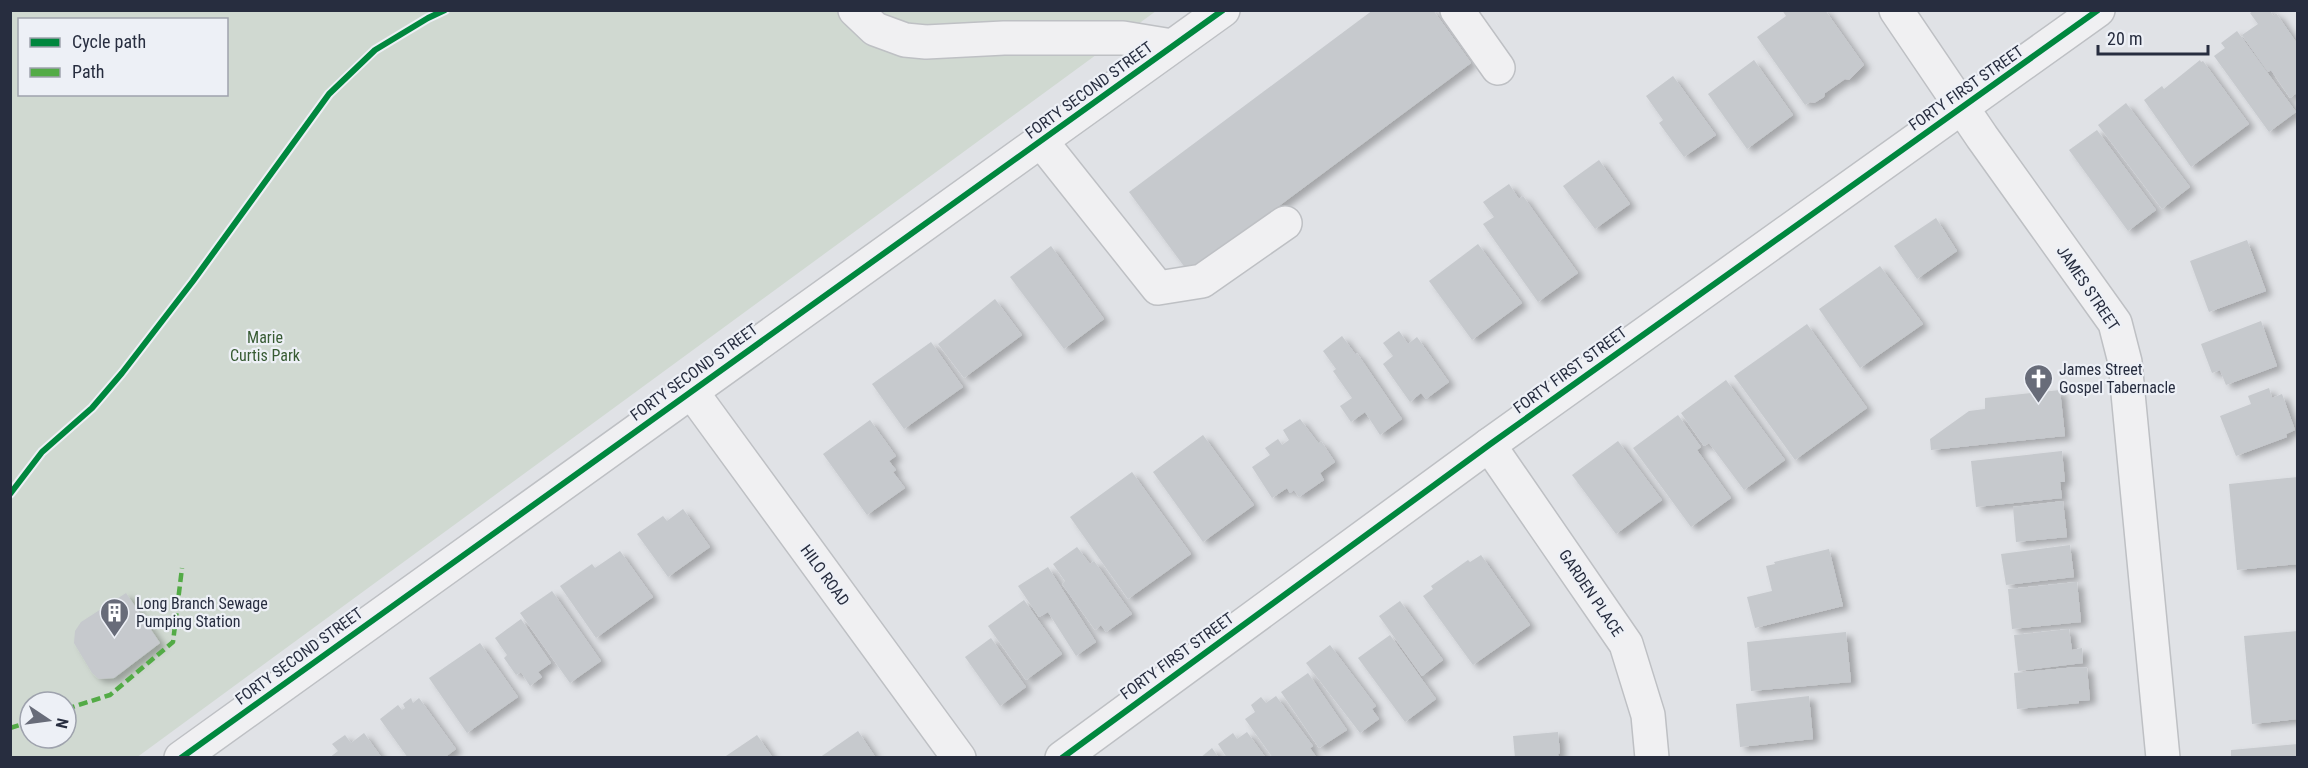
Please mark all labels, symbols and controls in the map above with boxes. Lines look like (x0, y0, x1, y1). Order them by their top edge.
legend (18, 18, 228, 96)
scale bar (2098, 18, 2208, 56)
text: 20 m (2107, 28, 2142, 49)
text: Cycle path (72, 31, 146, 52)
street label: FORTY SECOND STREET (1022, 37, 1156, 143)
street label: FORTY FIRST STREET (1905, 41, 2027, 135)
text: Path (72, 61, 105, 82)
street label: JAMES STREET (2053, 242, 2123, 334)
street label: FORTY SECOND STREET (627, 319, 761, 425)
street label: FORTY FIRST STREET (1510, 323, 1630, 417)
park label: Marie Curtis Park (230, 328, 301, 365)
place label: James Street Gospel Tabernacle (2059, 360, 2176, 397)
church icon: James Street Gospel Tabernacle (2022, 362, 2054, 404)
street label: HILO ROAD (797, 541, 853, 609)
street label: GARDEN PLACE (1555, 546, 1627, 640)
place label: Long Branch Sewage Pumping Station (136, 594, 268, 631)
building icon: Long Branch Sewage Pumping Station (99, 596, 131, 638)
street label: FORTY SECOND STREET (232, 603, 366, 709)
street label: FORTY FIRST STREET (1117, 609, 1237, 703)
north arrow (18, 690, 78, 750)
text: N (52, 716, 72, 730)

